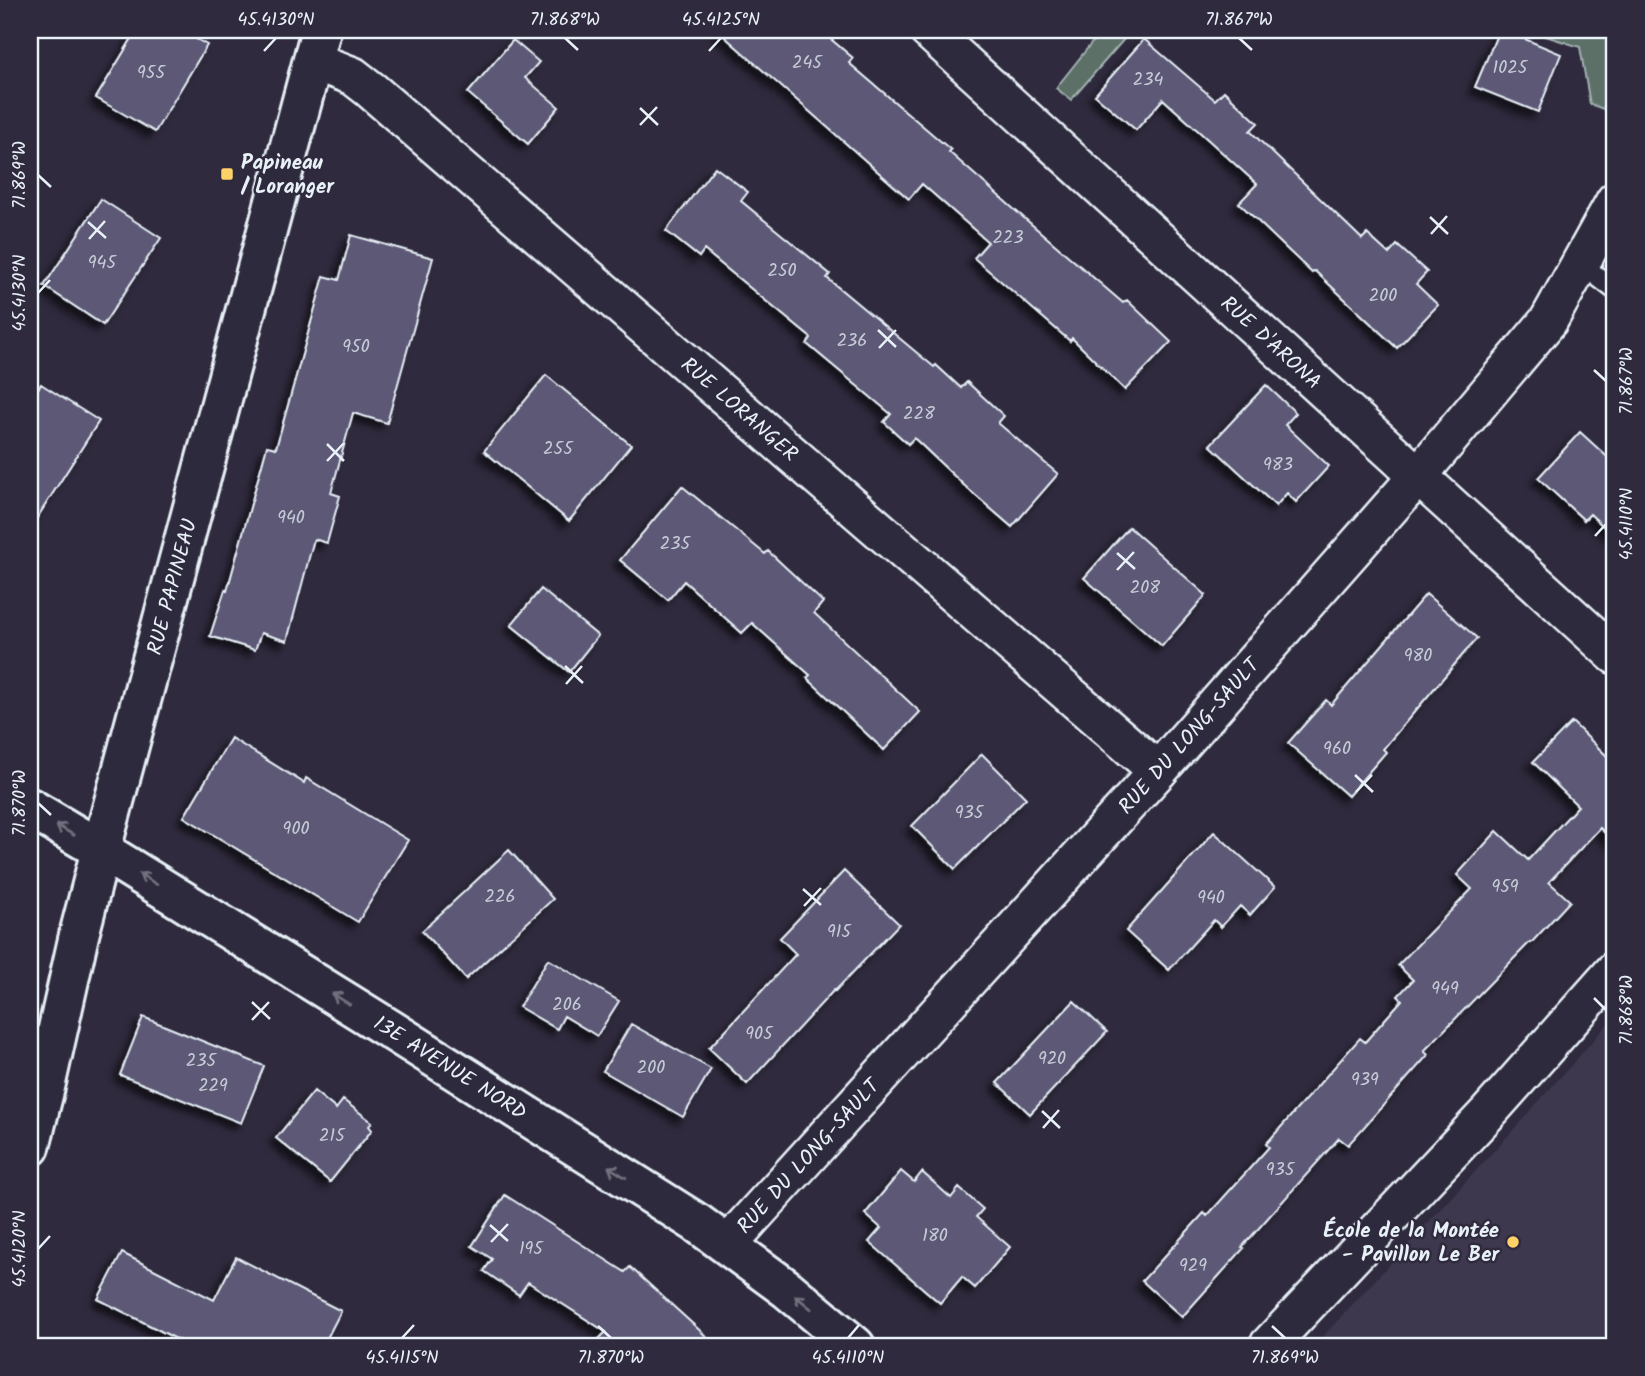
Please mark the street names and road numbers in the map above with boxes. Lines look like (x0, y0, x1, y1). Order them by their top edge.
street label: RUE D'ARONA (1212, 288, 1328, 398)
street label: RUE LORANGER (672, 350, 805, 471)
street label: RUE PAPINEAU (139, 515, 207, 659)
street label: RUE DU LONG-SAULT (1111, 650, 1270, 823)
street label: 13E AVENUE NORD (366, 1008, 533, 1130)
street label: RUE DU LONG-SAULT (730, 1070, 890, 1242)

